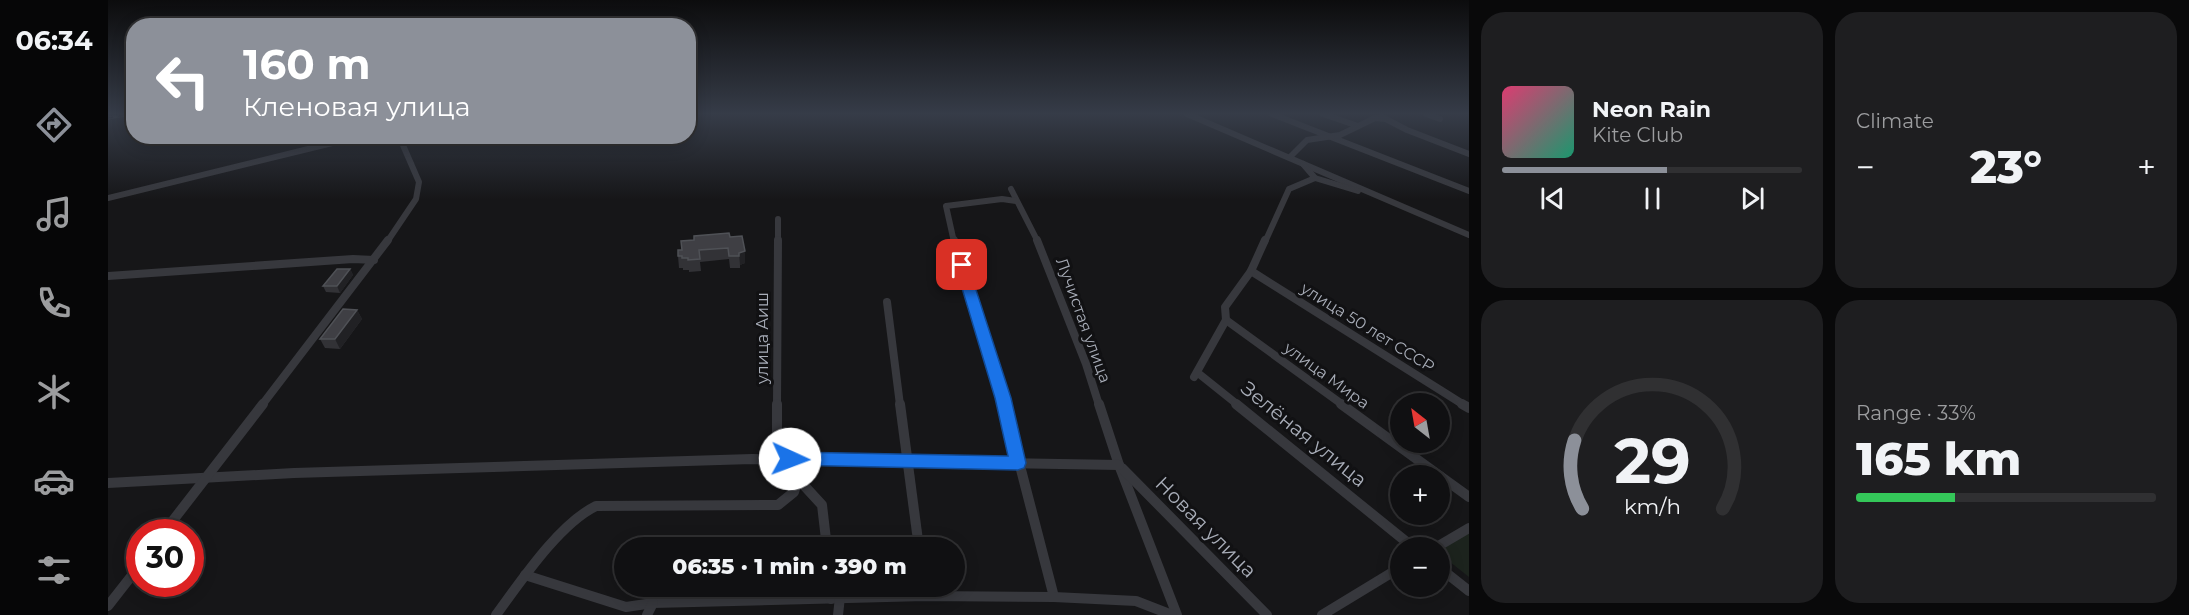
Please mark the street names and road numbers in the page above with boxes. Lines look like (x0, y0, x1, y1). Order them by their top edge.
street label: Лучистая улица (1052, 255, 1115, 385)
street label: улица 50 лет СССР (1297, 278, 1438, 376)
street label: улица Аиш (753, 292, 772, 385)
street label: улица Мира (1280, 338, 1373, 413)
street label: Зелёная улица (1236, 376, 1372, 492)
street label: Новая улица (1151, 472, 1261, 582)

